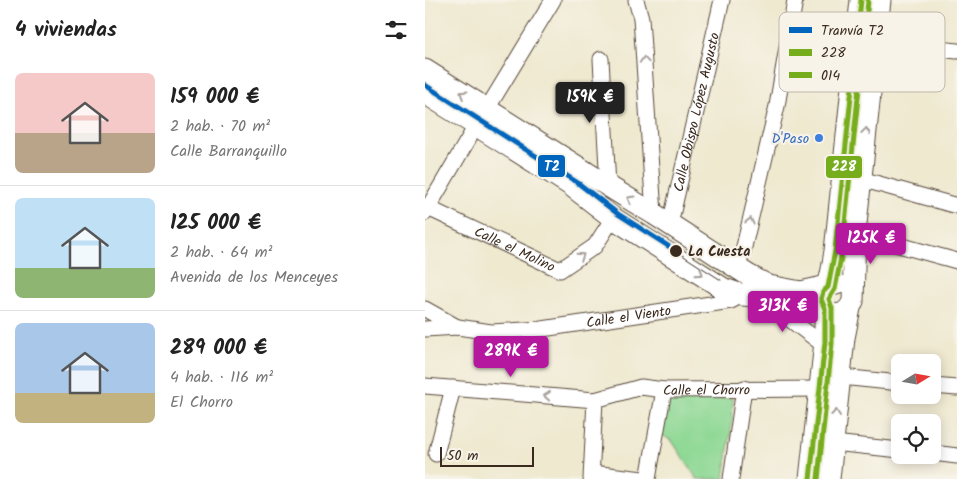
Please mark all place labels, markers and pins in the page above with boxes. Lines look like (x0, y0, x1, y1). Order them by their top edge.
pin: 159K € (549, 82, 631, 124)
place label: D'Paso (771, 128, 809, 150)
marker: D'Paso (813, 132, 825, 144)
pin: 125K € (830, 222, 912, 265)
place label: La Cuesta (688, 241, 750, 263)
marker: La Cuesta (668, 243, 684, 259)
pin: 313K € (742, 290, 824, 333)
pin: 289K € (470, 336, 552, 378)

